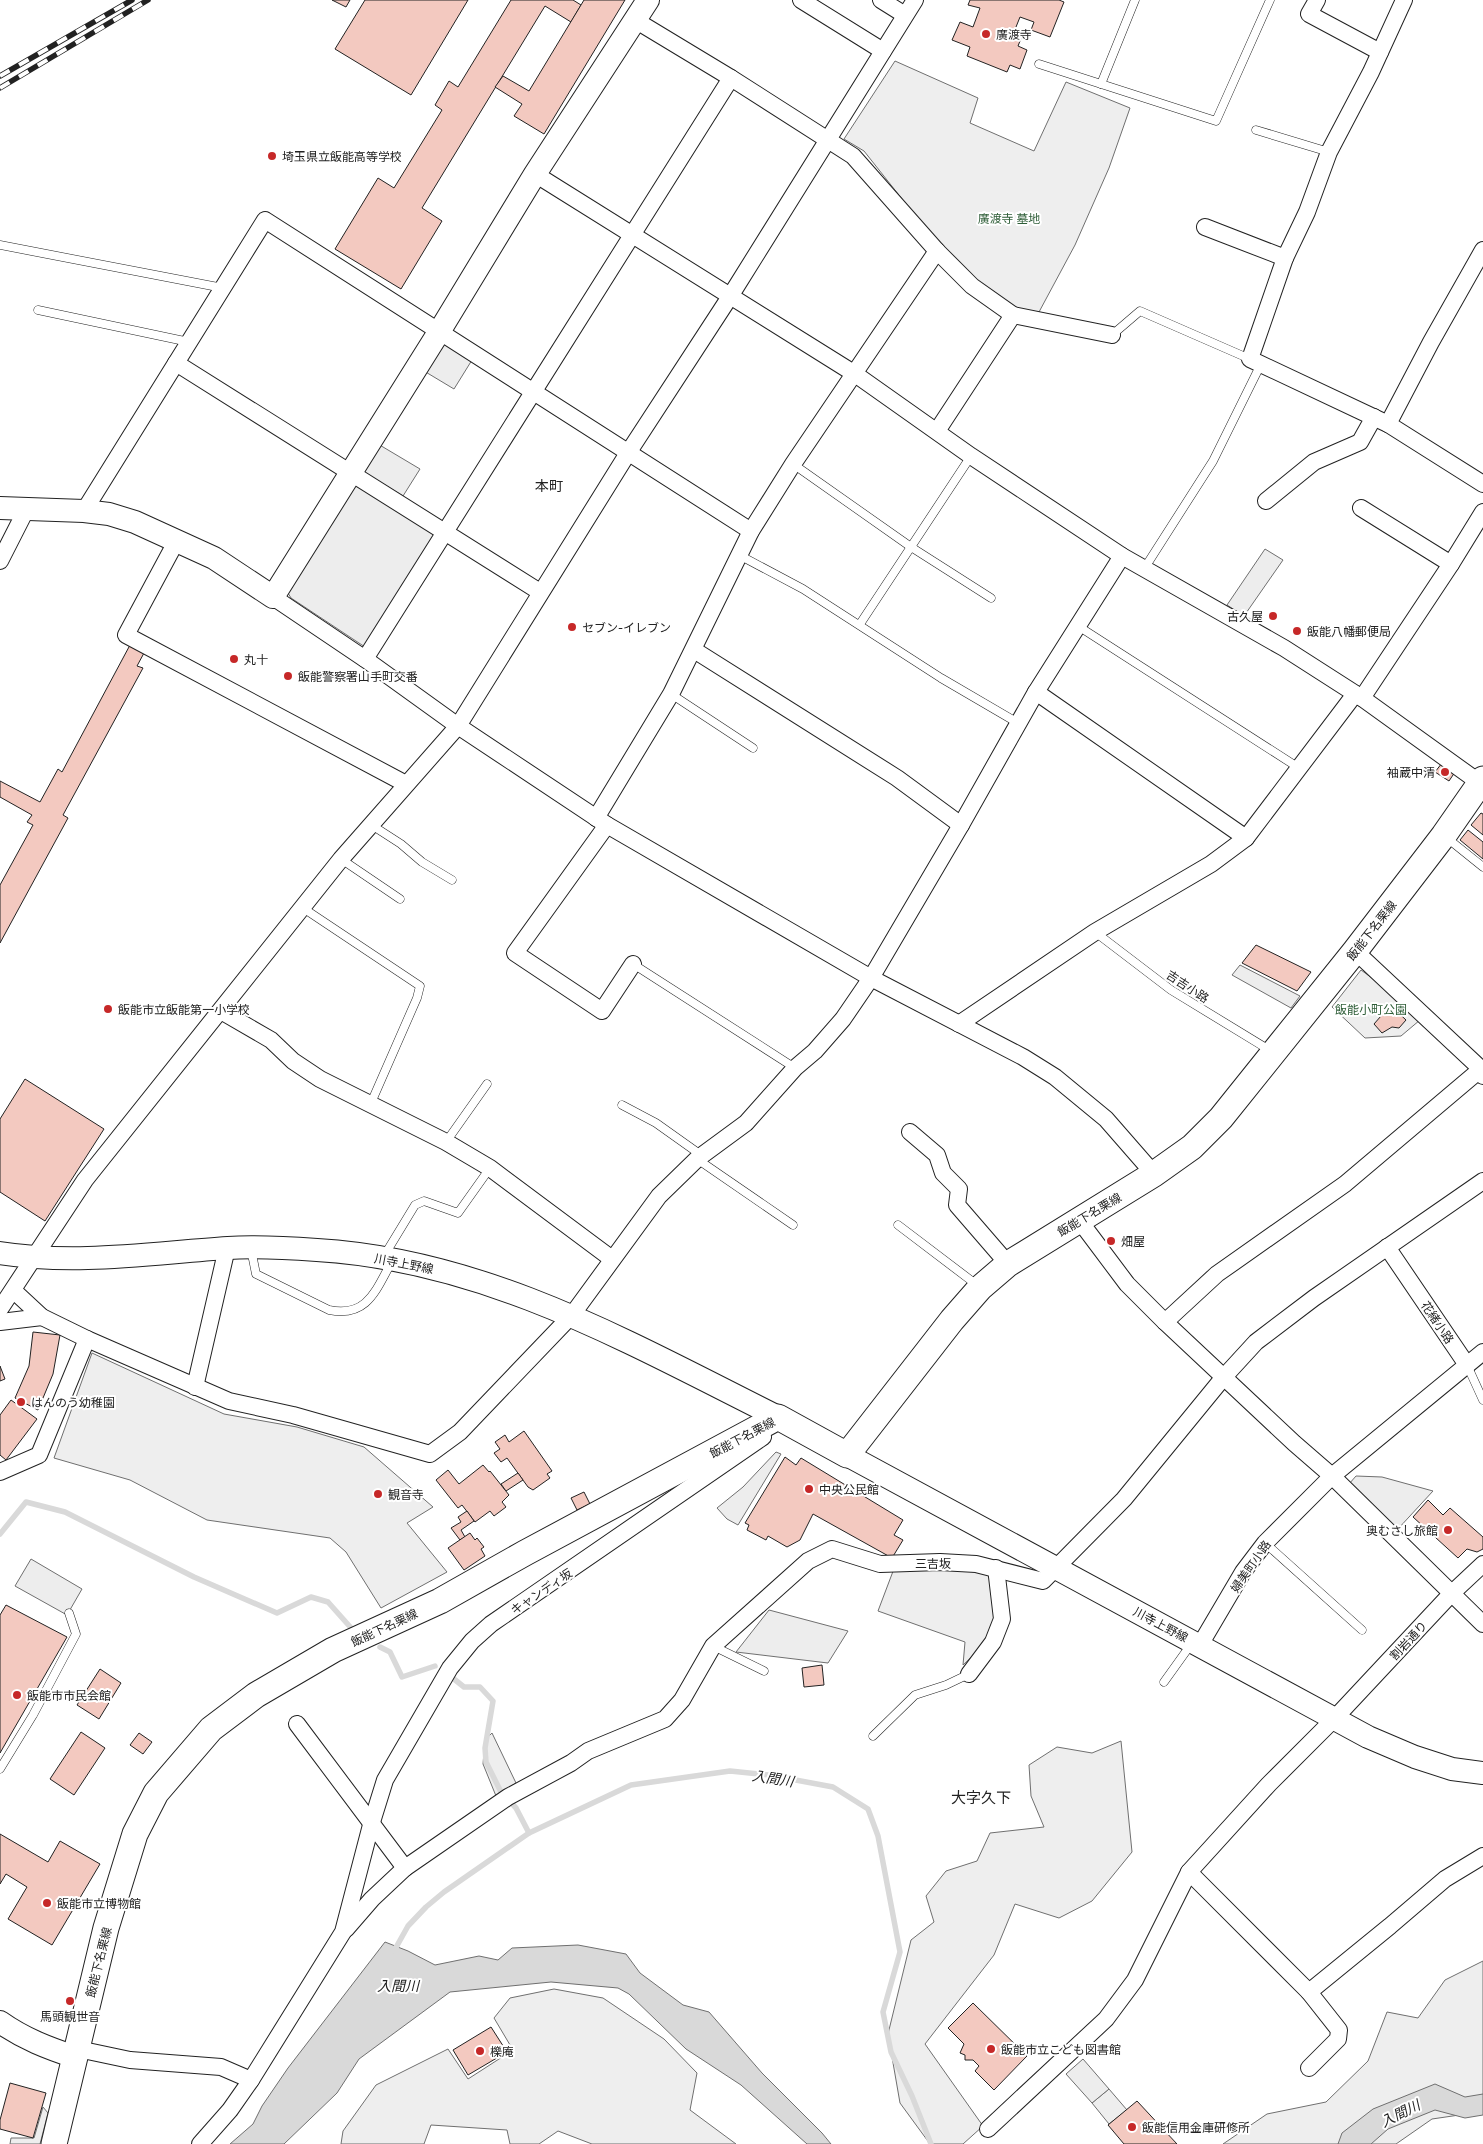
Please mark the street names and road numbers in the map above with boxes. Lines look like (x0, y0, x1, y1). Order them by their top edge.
street label: 飯能下名栗線 (1343, 897, 1399, 963)
street label: 吉吉小路 (1164, 967, 1212, 1005)
street label: 飯能下名栗線 (1055, 1189, 1123, 1239)
street label: 川寺上野線 (373, 1250, 435, 1276)
street label: 花緒小路 (1419, 1298, 1457, 1346)
street label: 飯能下名栗線 (707, 1414, 777, 1460)
street label: 婦美町小路 (1227, 1537, 1273, 1595)
street label: 三吉坂 (915, 1556, 951, 1570)
street label: キャンディ坂 (508, 1565, 574, 1617)
street label: 川寺上野線 (1131, 1604, 1191, 1644)
street label: 飯能下名栗線 (348, 1605, 420, 1649)
street label: 割岩通り (1387, 1618, 1429, 1662)
street label: 飯能下名栗線 (82, 1925, 114, 1999)

